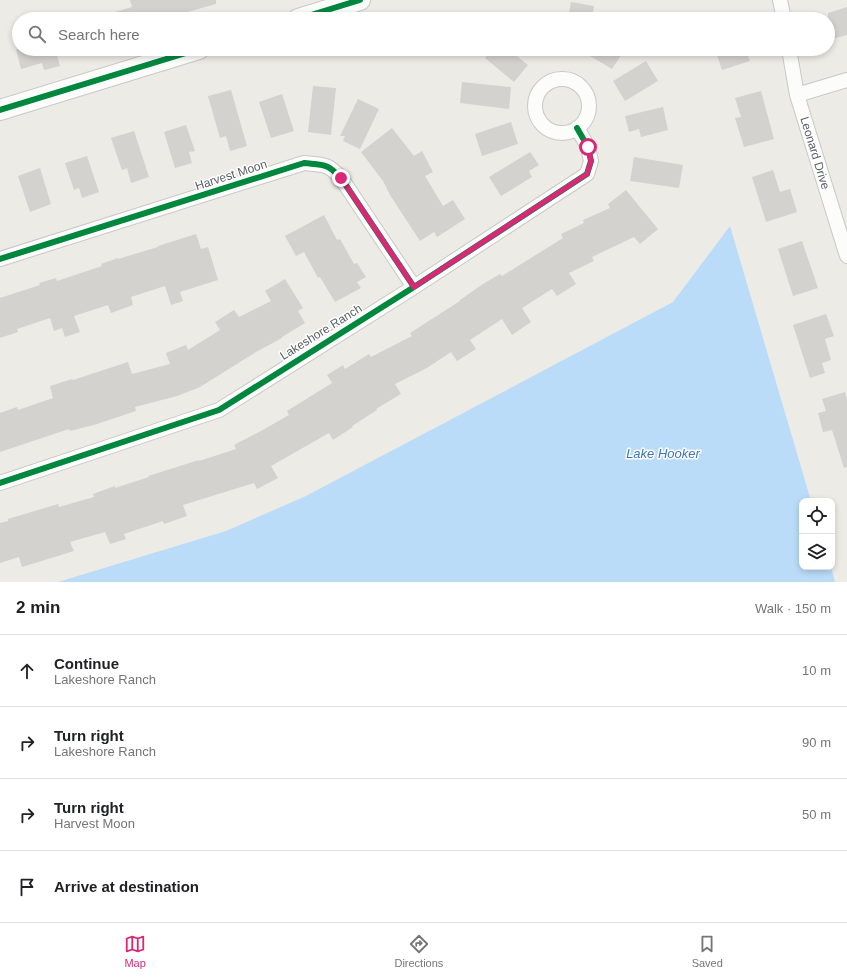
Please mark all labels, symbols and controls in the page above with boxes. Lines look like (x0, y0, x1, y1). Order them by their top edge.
search box (12, 12, 835, 56)
icon: search (26, 23, 48, 45)
text: Search here (58, 26, 140, 43)
street label: Leonard Drive (797, 115, 833, 191)
route start (579, 138, 597, 156)
street label: Harvest Moon (193, 157, 269, 193)
route end (332, 169, 350, 187)
street label: Lakeshore Ranch (277, 301, 365, 363)
water label: Lake Hooker (626, 446, 701, 461)
map controls (799, 498, 835, 570)
button: locate (799, 498, 835, 534)
button: layers (799, 534, 835, 570)
text: 2 min (16, 598, 60, 617)
text: Walk · 150 m (755, 601, 831, 616)
text: Continue (54, 655, 119, 672)
icon: ahead (16, 660, 38, 682)
text: 10 m (802, 663, 831, 678)
text: Lakeshore Ranch (54, 672, 156, 687)
text: Turn right (54, 727, 124, 744)
icon: right (16, 732, 38, 754)
text: 90 m (802, 735, 831, 750)
text: Lakeshore Ranch (54, 744, 156, 759)
text: Turn right (54, 799, 124, 816)
icon: right (16, 804, 38, 826)
text: 50 m (802, 807, 831, 822)
text: Harvest Moon (54, 816, 135, 831)
icon: arrive (16, 876, 38, 898)
text: Arrive at destination (54, 878, 199, 895)
tab: Map (124, 933, 146, 969)
tab: Directions (394, 933, 443, 969)
tab: Saved (692, 933, 723, 969)

